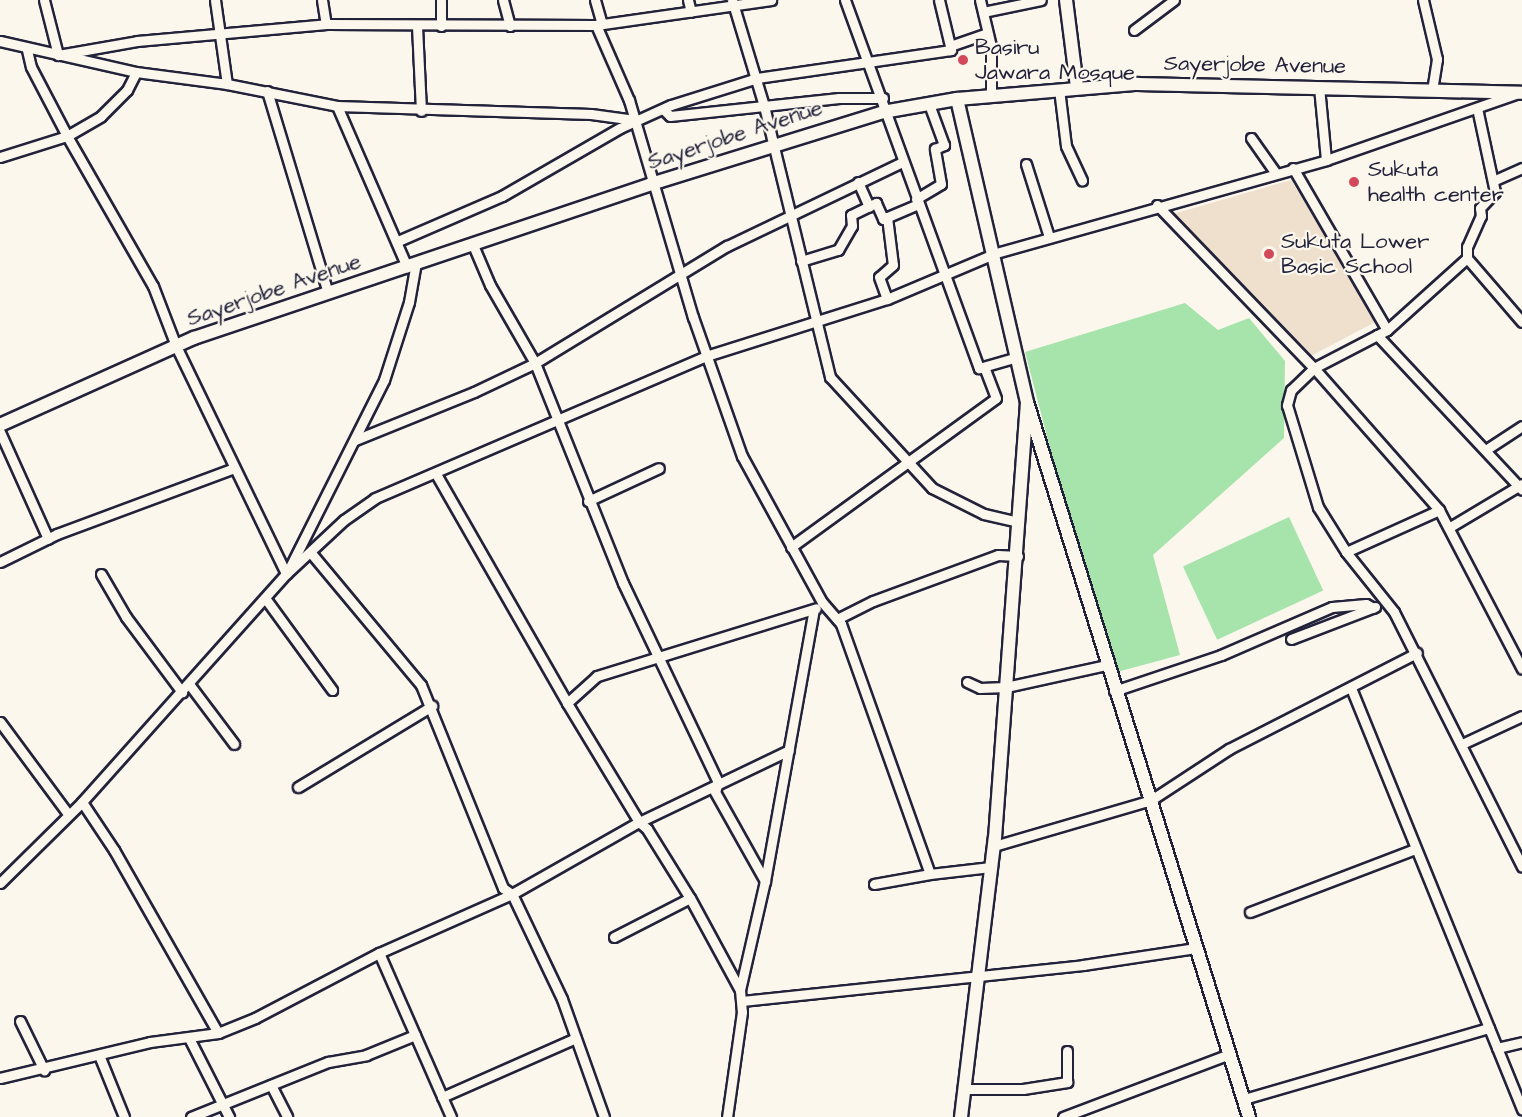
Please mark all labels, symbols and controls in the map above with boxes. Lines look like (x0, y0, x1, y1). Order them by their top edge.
place label: Basiru Jawara Mosque (975, 34, 1135, 86)
street label: Sayerjobe Avenue (1164, 50, 1346, 80)
marker: Basiru Jawara Mosque (956, 53, 970, 67)
street label: Sayerjobe Avenue (644, 94, 826, 176)
place label: Sukuta health center (1368, 156, 1504, 208)
marker: Sukuta health center (1345, 173, 1363, 191)
place label: Sukuta Lower Basic School (1281, 228, 1429, 280)
marker: Sukuta Lower Basic School (1262, 247, 1276, 261)
street label: Sayerjobe Avenue (184, 248, 364, 332)

